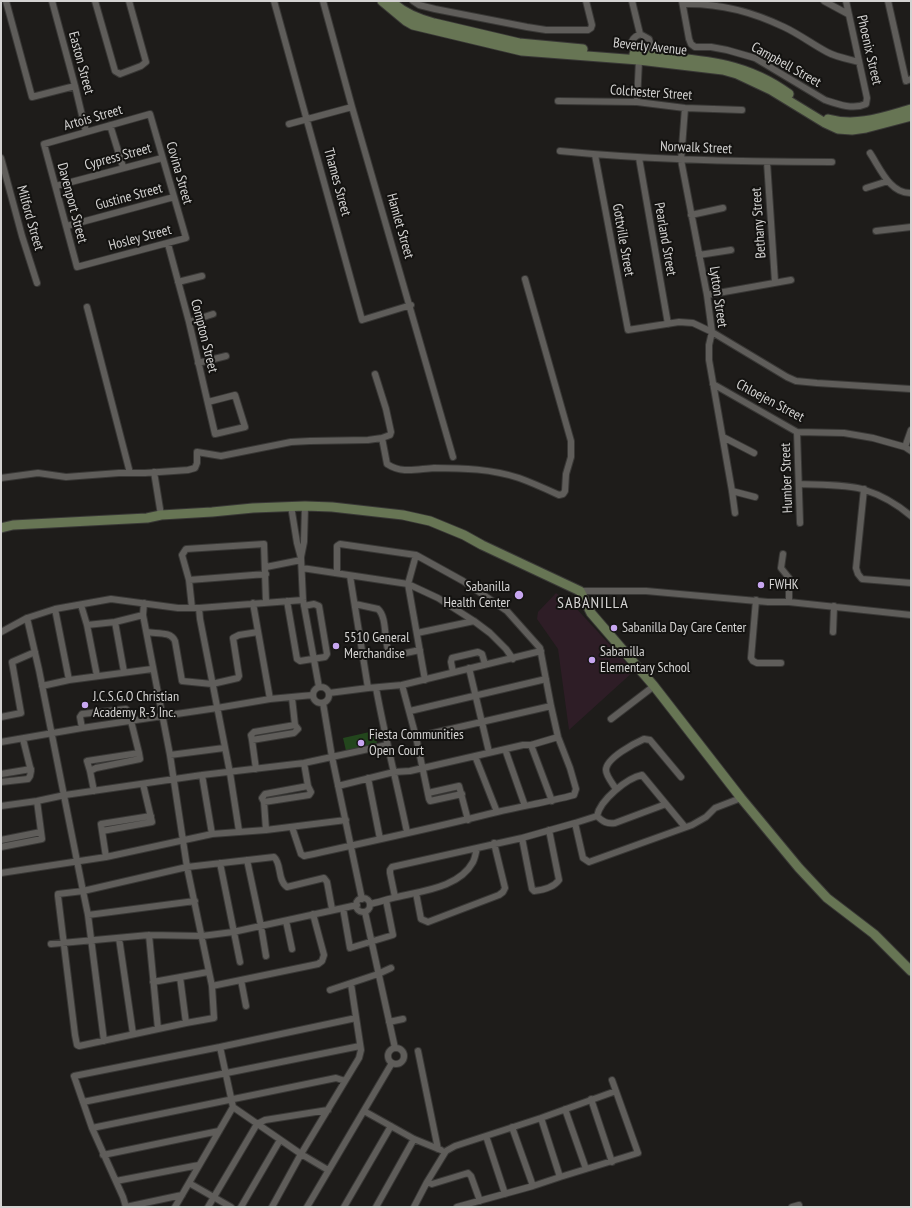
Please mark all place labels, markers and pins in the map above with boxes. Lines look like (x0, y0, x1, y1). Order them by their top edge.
place label: FWHK (769, 577, 799, 593)
place label: Sabanilla Health Center (444, 579, 510, 612)
marker: FWHK (756, 580, 766, 590)
marker: Sabanilla Health Center (513, 589, 525, 601)
place label: Sabanilla Day Care Center (622, 620, 746, 636)
marker: Sabanilla Day Care Center (609, 623, 619, 633)
place label: 5510 General Merchandise (344, 630, 409, 662)
marker: 5510 General Merchandise (331, 641, 341, 651)
place label: Sabanilla Elementary School (600, 644, 690, 676)
marker: Sabanilla Elementary School (587, 655, 597, 665)
place label: J.C.S.G.O Christian Academy R-3 Inc. (93, 689, 179, 722)
marker: J.C.S.G.O Christian Academy R-3 Inc. (80, 700, 90, 710)
place label: Fiesta Communities Open Court (369, 727, 464, 760)
marker: Fiesta Communities Open Court (356, 738, 366, 748)

